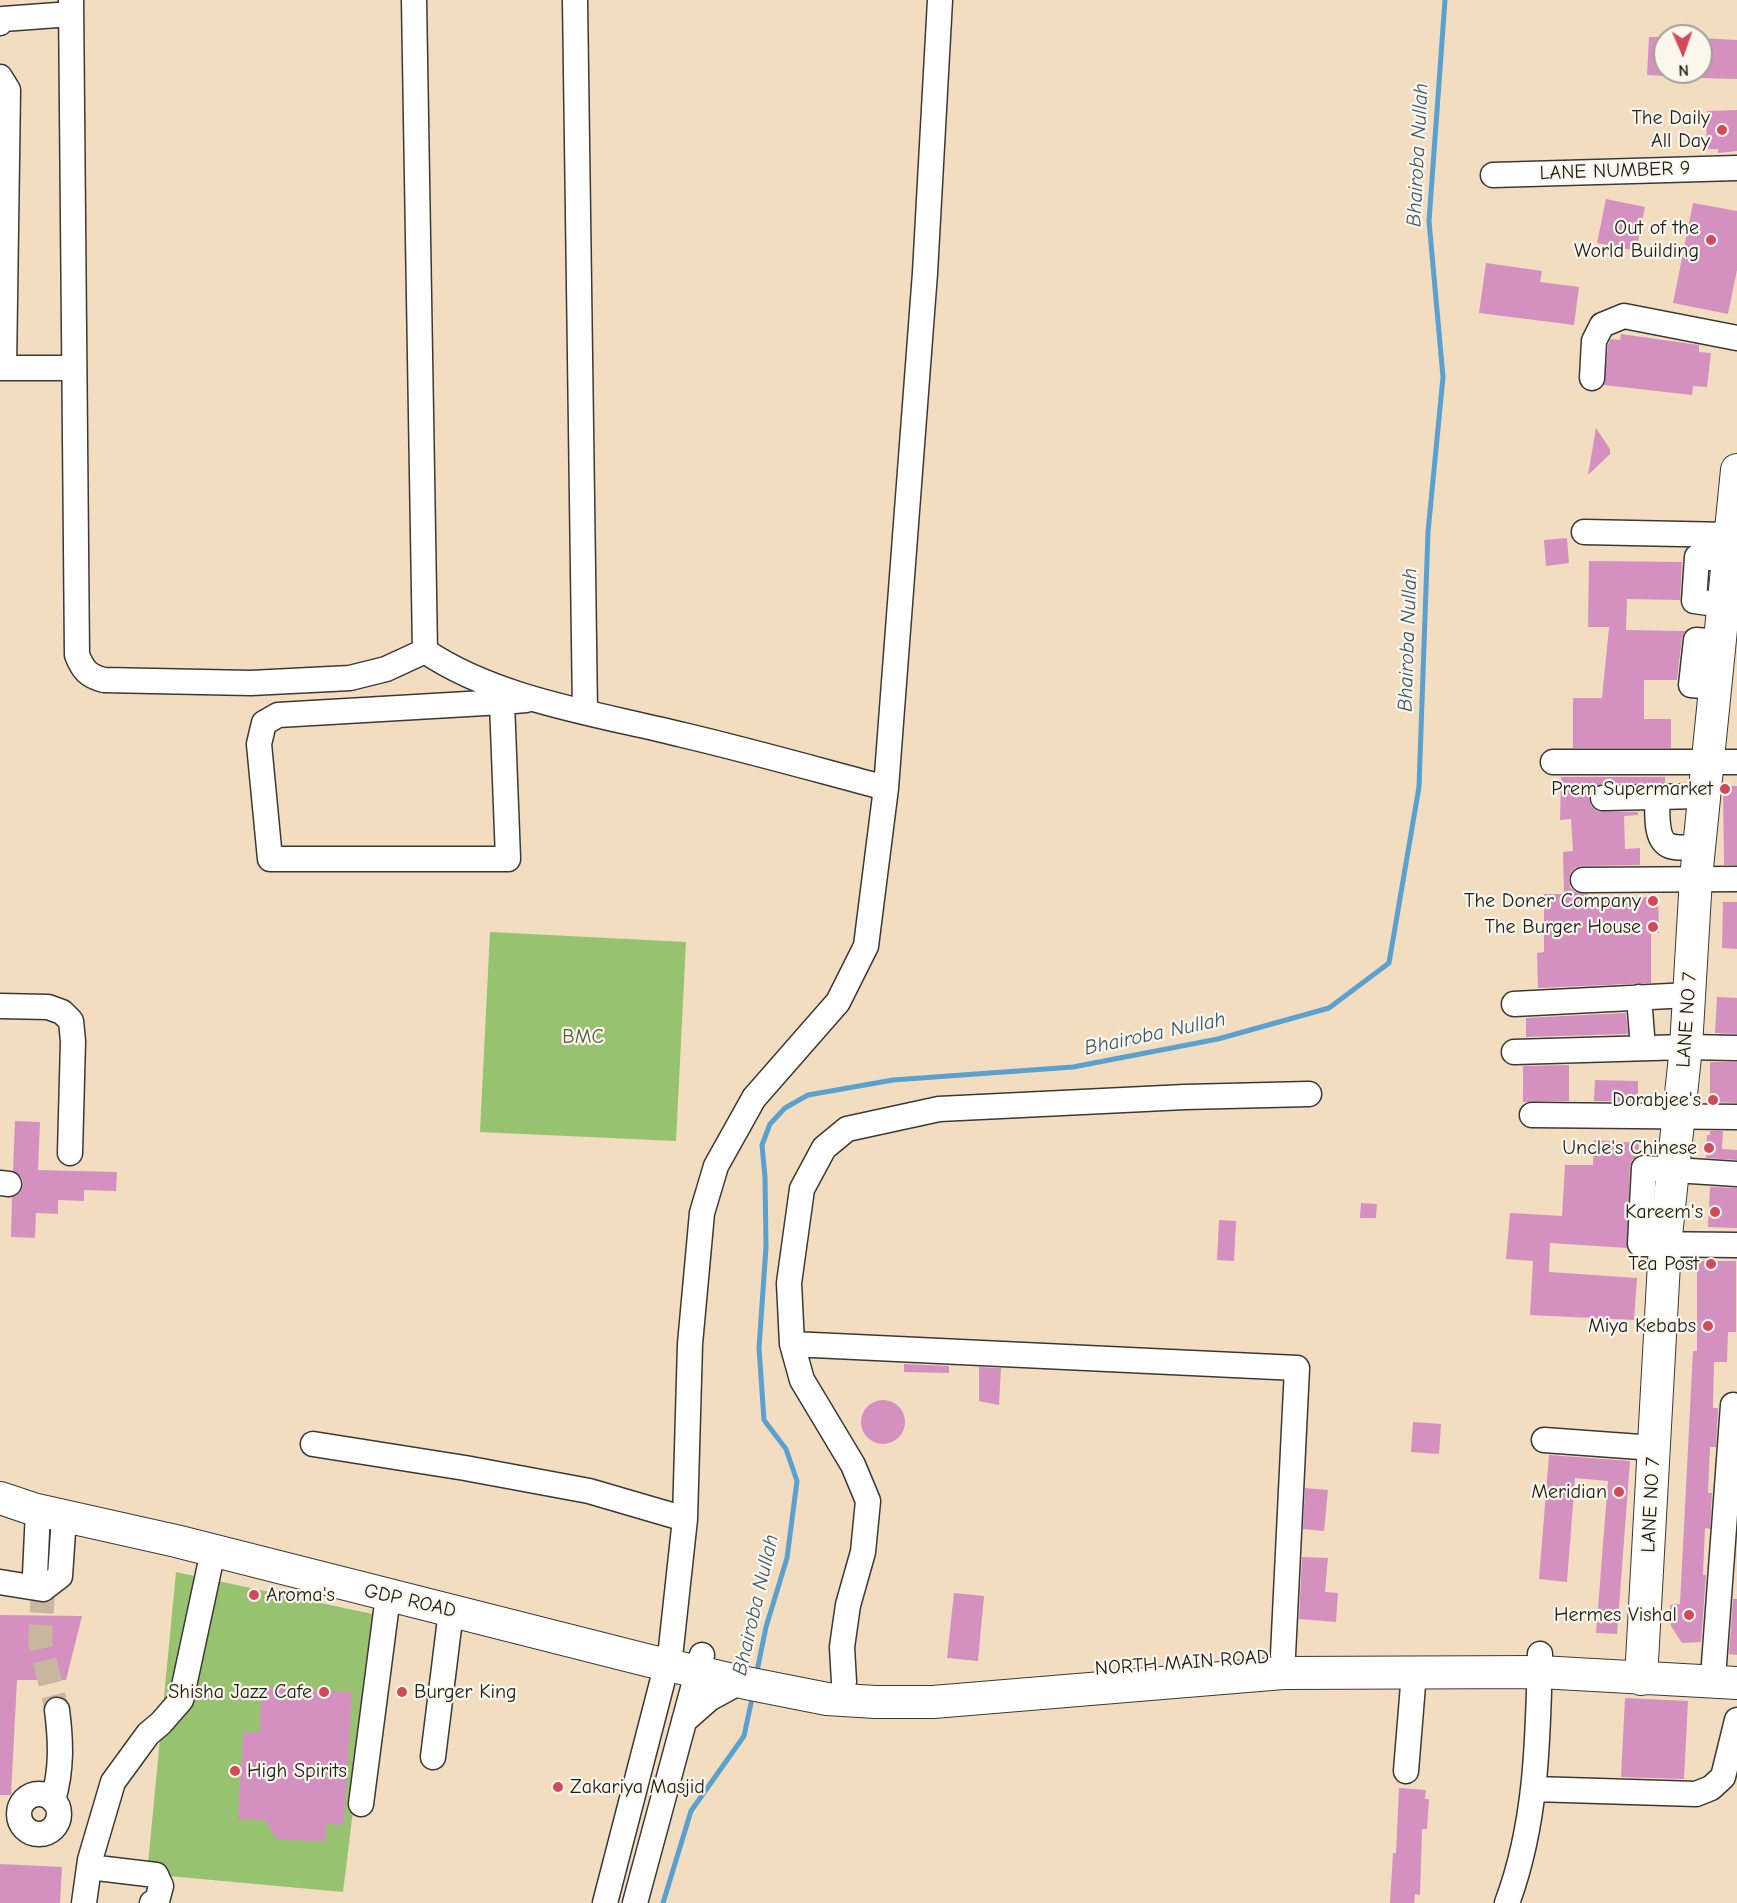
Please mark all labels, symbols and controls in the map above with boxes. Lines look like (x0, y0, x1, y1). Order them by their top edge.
north arrow (1653, 24, 1713, 84)
text: N (1678, 61, 1689, 79)
water label: Bhairoba Nullah (1402, 83, 1434, 227)
place label: The Daily All Day (1631, 106, 1710, 153)
marker: The Daily All Day (1715, 123, 1729, 137)
street label: LANE NUMBER 9 (1539, 156, 1691, 186)
place label: Out of the World Building (1574, 216, 1699, 263)
marker: Out of the World Building (1704, 233, 1718, 247)
water label: Bhairoba Nullah (1393, 568, 1423, 712)
place label: Prem Supermarket (1551, 777, 1713, 801)
marker: Prem Supermarket (1718, 782, 1732, 796)
place label: The Doner Company (1464, 889, 1641, 913)
marker: The Doner Company (1646, 894, 1660, 908)
place label: The Burger House (1484, 915, 1641, 939)
marker: The Burger House (1646, 920, 1660, 934)
street label: LANE NO 7 (1672, 971, 1702, 1069)
water label: Bhairoba Nullah (1082, 1007, 1228, 1061)
park label: BMC (562, 1025, 604, 1049)
place label: Dorabjee's (1612, 1088, 1701, 1112)
marker: Dorabjee's (1706, 1093, 1720, 1107)
place label: Uncle's Chinese (1562, 1136, 1697, 1160)
marker: Uncle's Chinese (1702, 1141, 1716, 1155)
place label: Kareem's (1625, 1200, 1703, 1224)
marker: Kareem's (1708, 1205, 1722, 1219)
place label: Tea Post (1628, 1252, 1699, 1276)
marker: Tea Post (1704, 1257, 1718, 1271)
place label: Miya Kebabs (1588, 1314, 1696, 1338)
marker: Miya Kebabs (1701, 1319, 1715, 1333)
street label: LANE NO 7 (1637, 1457, 1665, 1553)
place label: Meridian (1531, 1480, 1607, 1504)
marker: Meridian (1612, 1485, 1626, 1499)
water label: Bhairoba Nullah (728, 1532, 784, 1678)
street label: GDP ROAD (362, 1579, 458, 1623)
place label: Aroma's (266, 1583, 335, 1607)
marker: Aroma's (247, 1588, 261, 1602)
place label: Hermes Vishal (1554, 1603, 1677, 1627)
marker: Hermes Vishal (1682, 1608, 1696, 1622)
street label: NORTH MAIN ROAD (1094, 1645, 1270, 1681)
place label: Shisha Jazz Cafe (168, 1680, 312, 1704)
place label: Burger King (414, 1680, 517, 1704)
marker: Shisha Jazz Cafe (317, 1685, 331, 1699)
marker: Burger King (395, 1685, 409, 1699)
place label: High Spirits (247, 1759, 347, 1783)
marker: High Spirits (228, 1764, 242, 1778)
place label: Zakariya Masjid (570, 1775, 705, 1799)
marker: Zakariya Masjid (551, 1780, 565, 1794)

